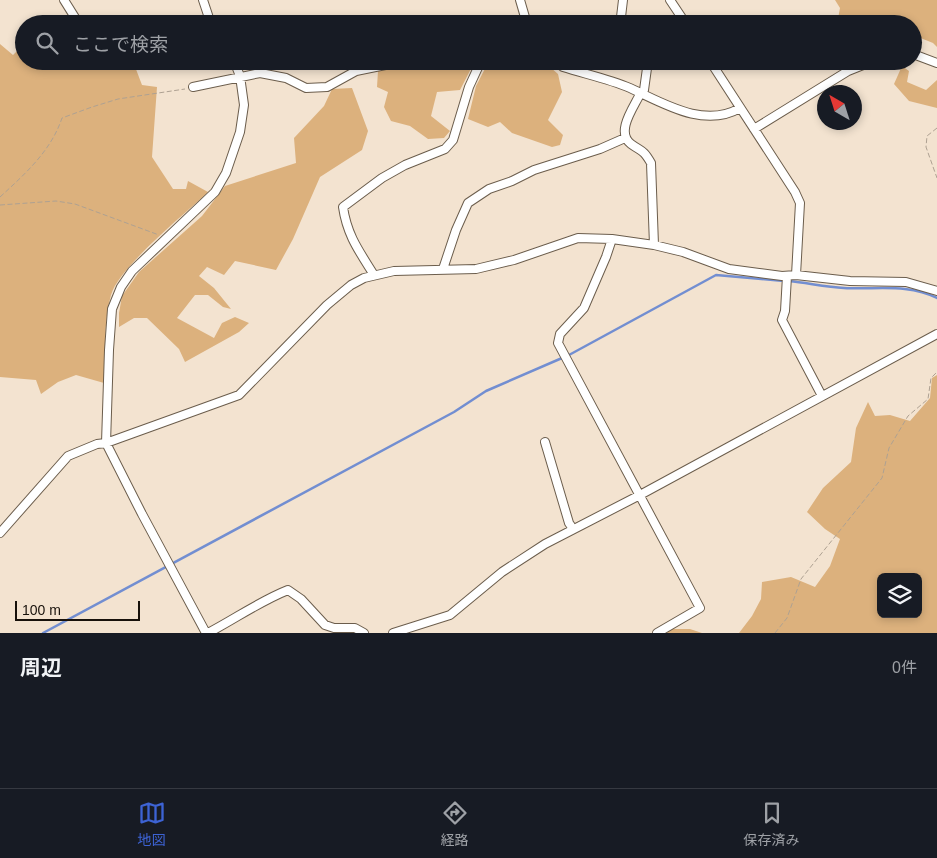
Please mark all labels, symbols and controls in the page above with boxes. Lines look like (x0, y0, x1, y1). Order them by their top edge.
search box (15, 15, 922, 70)
icon: search (33, 29, 61, 57)
text: ここで検索 (73, 34, 168, 55)
north arrow (817, 85, 862, 130)
map controls (877, 573, 922, 618)
button: layers (877, 573, 922, 618)
scale bar (15, 598, 140, 621)
text: 100 m (22, 602, 61, 618)
text: 周辺 (20, 656, 62, 679)
text: 0件 (892, 659, 917, 676)
tab: 地図 (138, 799, 166, 849)
tab: 経路 (441, 799, 469, 849)
tab: 保存済み (744, 799, 800, 849)

